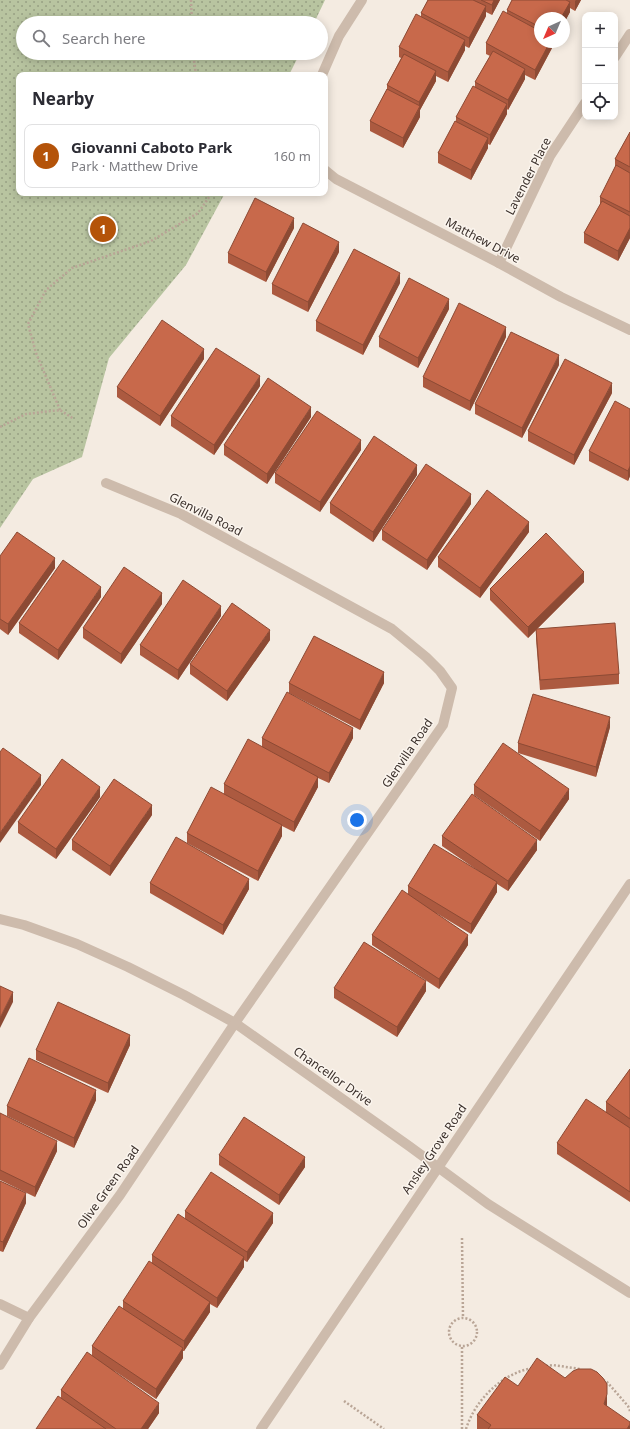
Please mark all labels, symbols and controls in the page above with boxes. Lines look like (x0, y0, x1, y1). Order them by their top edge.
north arrow (534, 12, 570, 48)
map controls (582, 12, 618, 120)
button: + (582, 12, 618, 48)
search box (16, 16, 328, 60)
icon: search (30, 27, 52, 49)
text: Search here (62, 28, 145, 48)
button: − (582, 48, 618, 84)
button: locate (582, 84, 618, 120)
text: Nearby (32, 87, 94, 110)
street label: Lavender Place (501, 134, 555, 218)
text: Giovanni Caboto Park (71, 137, 232, 157)
text: 1 (42, 147, 50, 165)
text: 160 m (273, 147, 311, 165)
text: Park · Matthew Drive (71, 157, 198, 175)
street label: Matthew Drive (443, 213, 524, 267)
pin: 1 (90, 214, 116, 244)
street label: Glenvilla Road (166, 488, 246, 540)
street label: Glenvilla Road (378, 715, 436, 791)
your location (347, 810, 367, 830)
street label: Chancellor Drive (290, 1042, 376, 1110)
street label: Ansley Grove Road (398, 1101, 470, 1197)
street label: Olive Green Road (73, 1142, 143, 1232)

